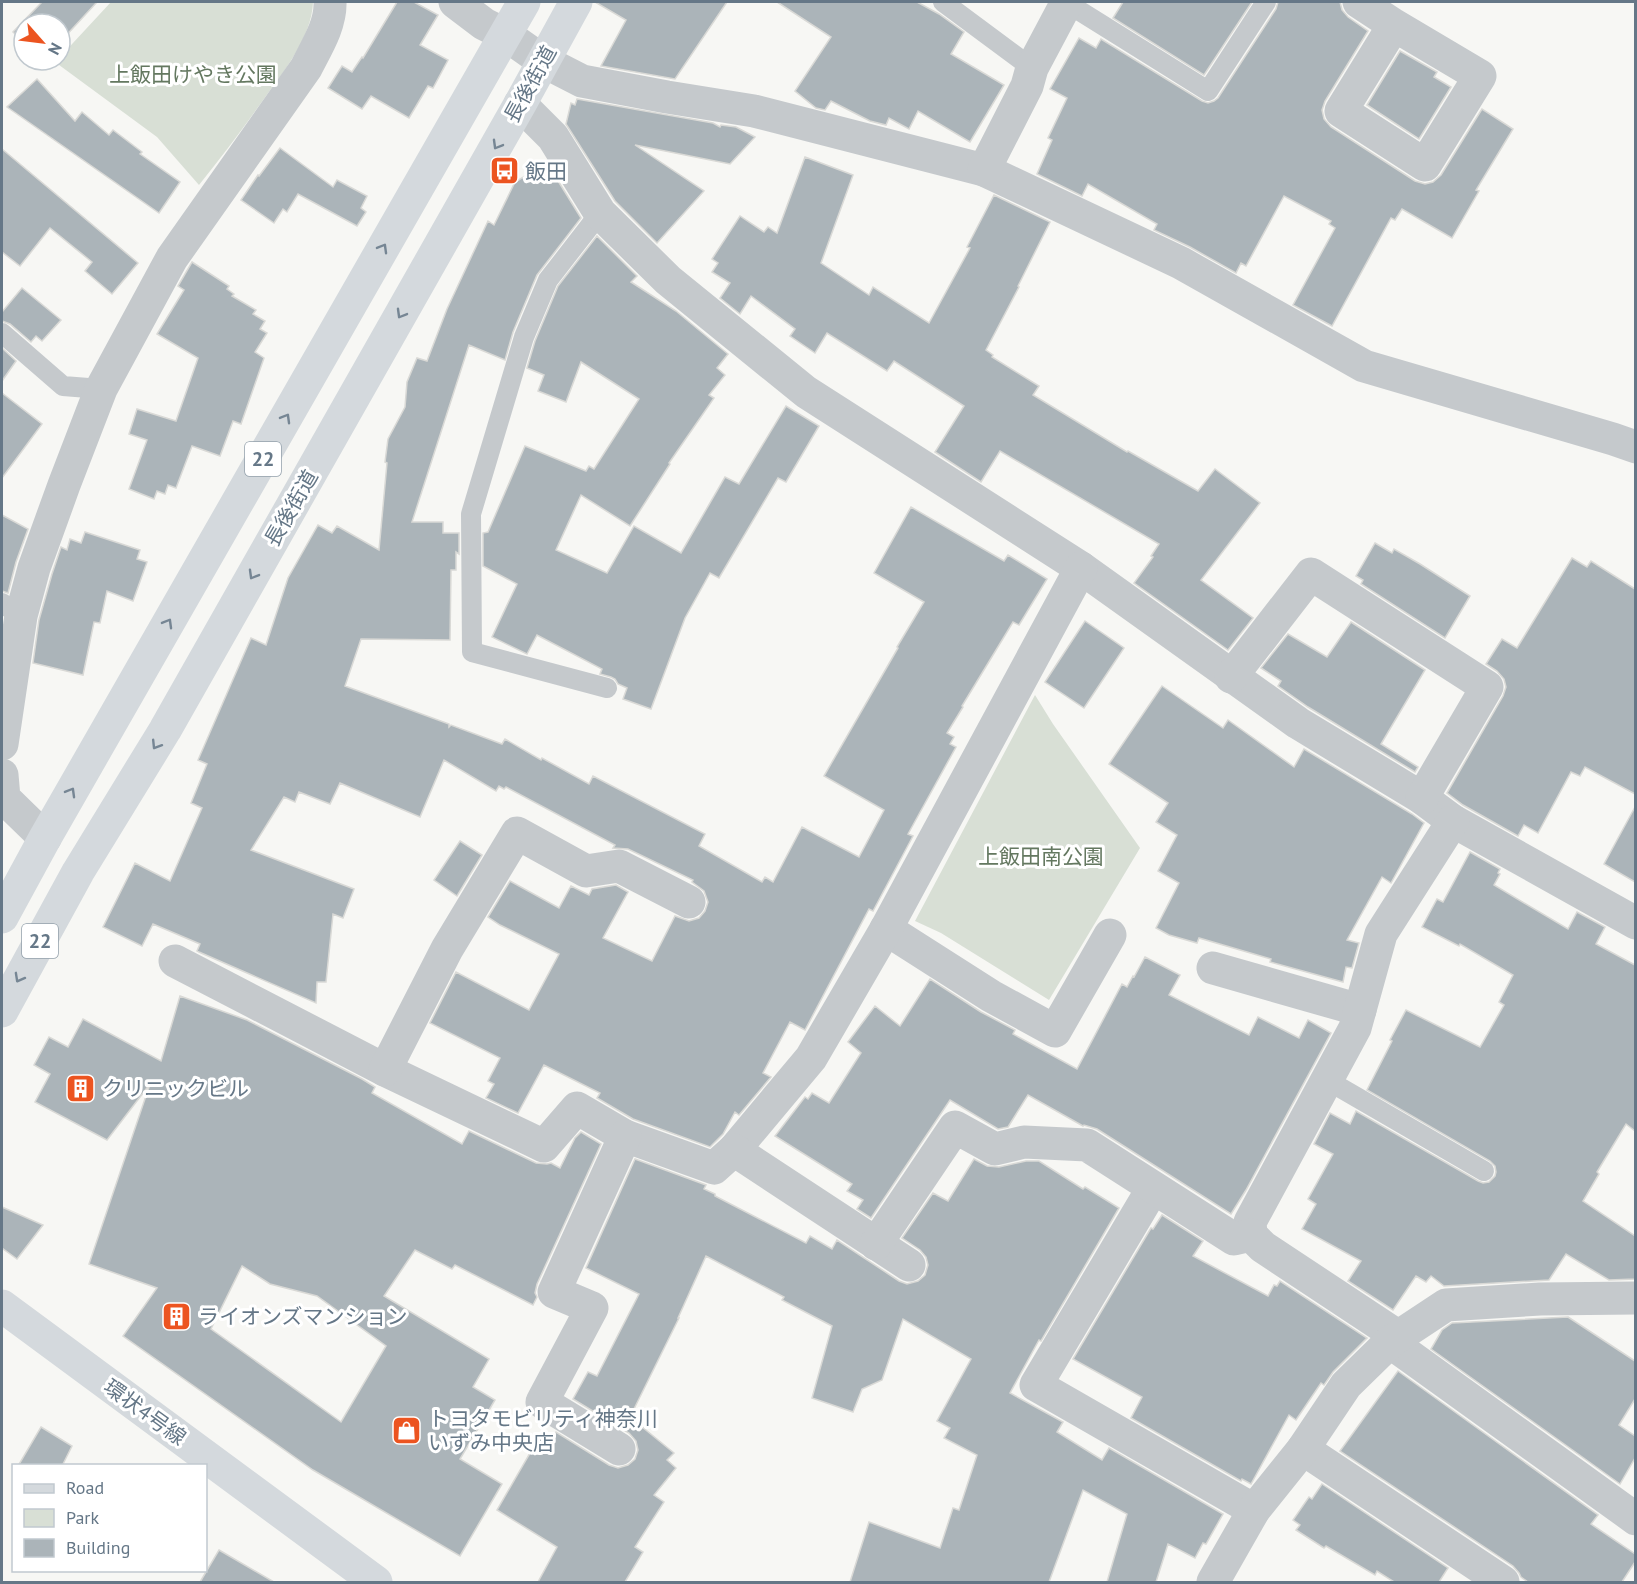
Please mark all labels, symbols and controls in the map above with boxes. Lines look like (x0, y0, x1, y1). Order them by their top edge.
north arrow (12, 12, 72, 72)
text: N (44, 40, 67, 58)
street label: 長後街道 (498, 41, 562, 127)
park label: 上飯田けやき公園 (109, 61, 277, 88)
one-way arrow (493, 138, 504, 149)
bus stop icon: 飯田 (488, 155, 520, 187)
place label: 飯田 (525, 158, 567, 185)
one-way arrow (376, 244, 387, 255)
one-way arrow (396, 308, 408, 318)
one-way arrow (279, 414, 290, 424)
road number: 22 (245, 442, 281, 476)
street label: 長後街道 (258, 465, 324, 551)
one-way arrow (249, 569, 260, 580)
one-way arrow (161, 619, 172, 629)
one-way arrow (152, 739, 164, 749)
one-way arrow (64, 788, 75, 798)
park label: 上飯田南公園 (978, 843, 1104, 870)
road number: 22 (22, 924, 58, 958)
one-way arrow (15, 972, 26, 982)
building icon: クリニックビル (65, 1072, 97, 1104)
place label: クリニックビル (102, 1075, 249, 1102)
building icon: ライオンズマンション (161, 1300, 193, 1332)
place label: ライオンズマンション (198, 1303, 408, 1330)
street label: 環状4号線 (98, 1373, 192, 1451)
place label: トヨタモビリティ神奈川 いずみ中央店 (428, 1405, 658, 1456)
shop icon: トヨタモビリティ神奈川 いずみ中央店 (391, 1414, 423, 1446)
legend (12, 1464, 207, 1572)
text: Road (66, 1476, 104, 1499)
text: Park (66, 1506, 99, 1529)
text: Building (66, 1536, 130, 1559)

